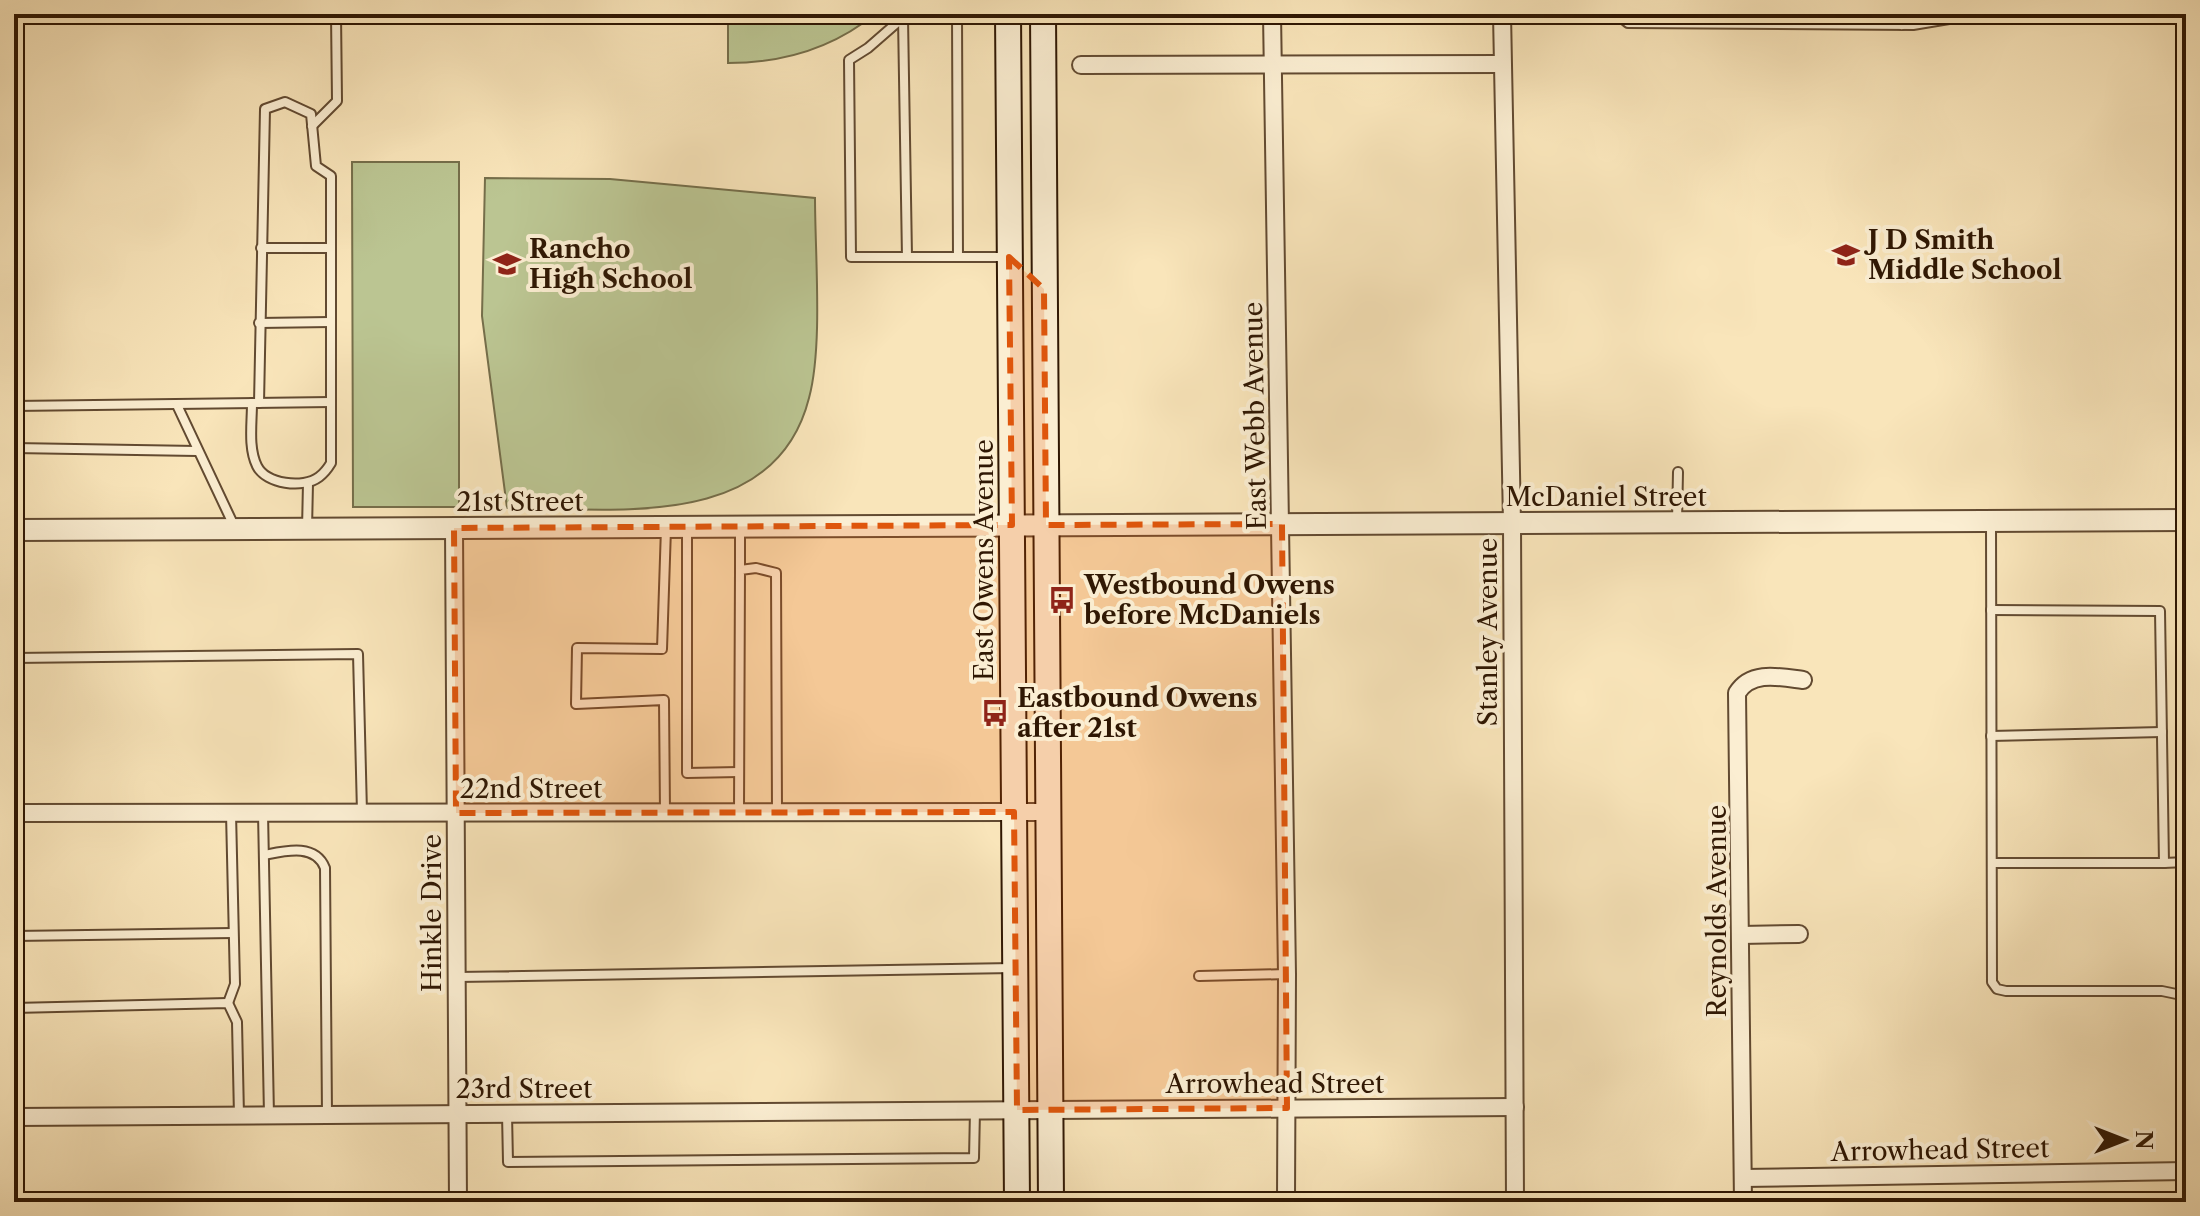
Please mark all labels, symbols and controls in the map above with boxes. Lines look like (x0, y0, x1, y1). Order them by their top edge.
place label: J D Smith Middle School (1864, 224, 2062, 286)
place label: Rancho High School (529, 233, 692, 295)
school or university icon: J D Smith Middle School (1831, 240, 1861, 270)
school or university icon: Rancho High School (492, 249, 522, 279)
street label: East Webb Avenue (1237, 302, 1273, 530)
street label: East Owens Avenue (968, 439, 1000, 681)
street label: McDaniel Street (1505, 481, 1707, 513)
street label: 21st Street (457, 486, 584, 518)
street label: Stanley Avenue (1472, 538, 1504, 726)
place label: Westbound Owens before McDaniels (1083, 569, 1335, 631)
bus stop icon: Westbound Owens before McDaniels (1047, 585, 1077, 615)
place label: Eastbound Owens after 21st (1017, 682, 1257, 744)
bus stop icon: Eastbound Owens after 21st (980, 698, 1010, 728)
street label: 22nd Street (460, 773, 603, 805)
street label: Reynolds Avenue (1701, 805, 1733, 1017)
street label: Hinkle Drive (416, 834, 448, 992)
street label: Arrowhead Street (1165, 1068, 1385, 1100)
street label: 23rd Street (456, 1073, 593, 1105)
north arrow (2084, 1100, 2164, 1180)
text: N (2130, 1130, 2157, 1150)
street label: Arrowhead Street (1830, 1132, 2050, 1168)

